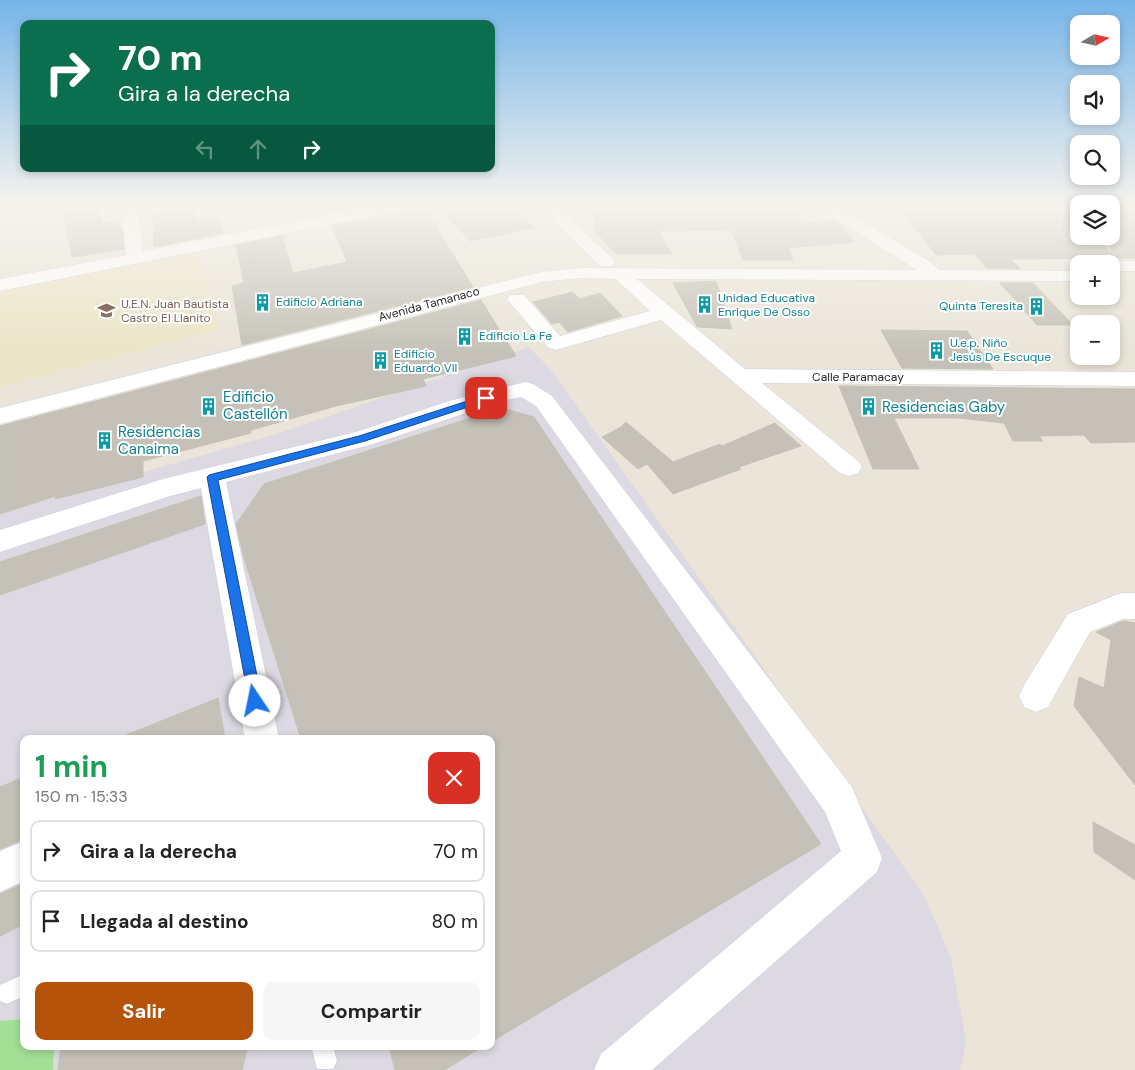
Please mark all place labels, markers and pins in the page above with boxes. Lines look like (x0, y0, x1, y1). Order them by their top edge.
place label: Unidad Educativa Enrique De Osso (718, 290, 815, 320)
building icon: Edificio Adriana (252, 292, 272, 312)
place label: Edificio Adriana (276, 294, 362, 310)
building icon: Unidad Educativa Enrique De Osso (694, 295, 714, 315)
place label: U.E.N. Juan Bautista Castro El Llanito (121, 296, 229, 326)
building icon: Quinta Teresita (1027, 296, 1047, 316)
place label: Quinta Teresita (939, 298, 1023, 314)
school or university icon: U.E.N. Juan Bautista Castro El Llanito (97, 301, 117, 321)
building icon: Edificio La Fe (455, 326, 475, 346)
place label: Edificio La Fe (479, 328, 552, 344)
place label: U.e.p. Niño Jesús De Escuque (950, 335, 1051, 365)
building icon: U.e.p. Niño Jesús De Escuque (926, 340, 946, 360)
place label: Edificio Eduardo VII (394, 346, 457, 376)
building icon: Edificio Eduardo VII (370, 351, 390, 371)
pin (465, 377, 507, 419)
place label: Edificio Castellón (223, 387, 288, 424)
building icon: Edificio Castellón (199, 396, 219, 416)
building icon: Residencias Gaby (858, 397, 878, 417)
place label: Residencias Gaby (882, 397, 1006, 417)
place label: Residencias Canaima (118, 422, 201, 459)
building icon: Residencias Canaima (94, 431, 114, 451)

